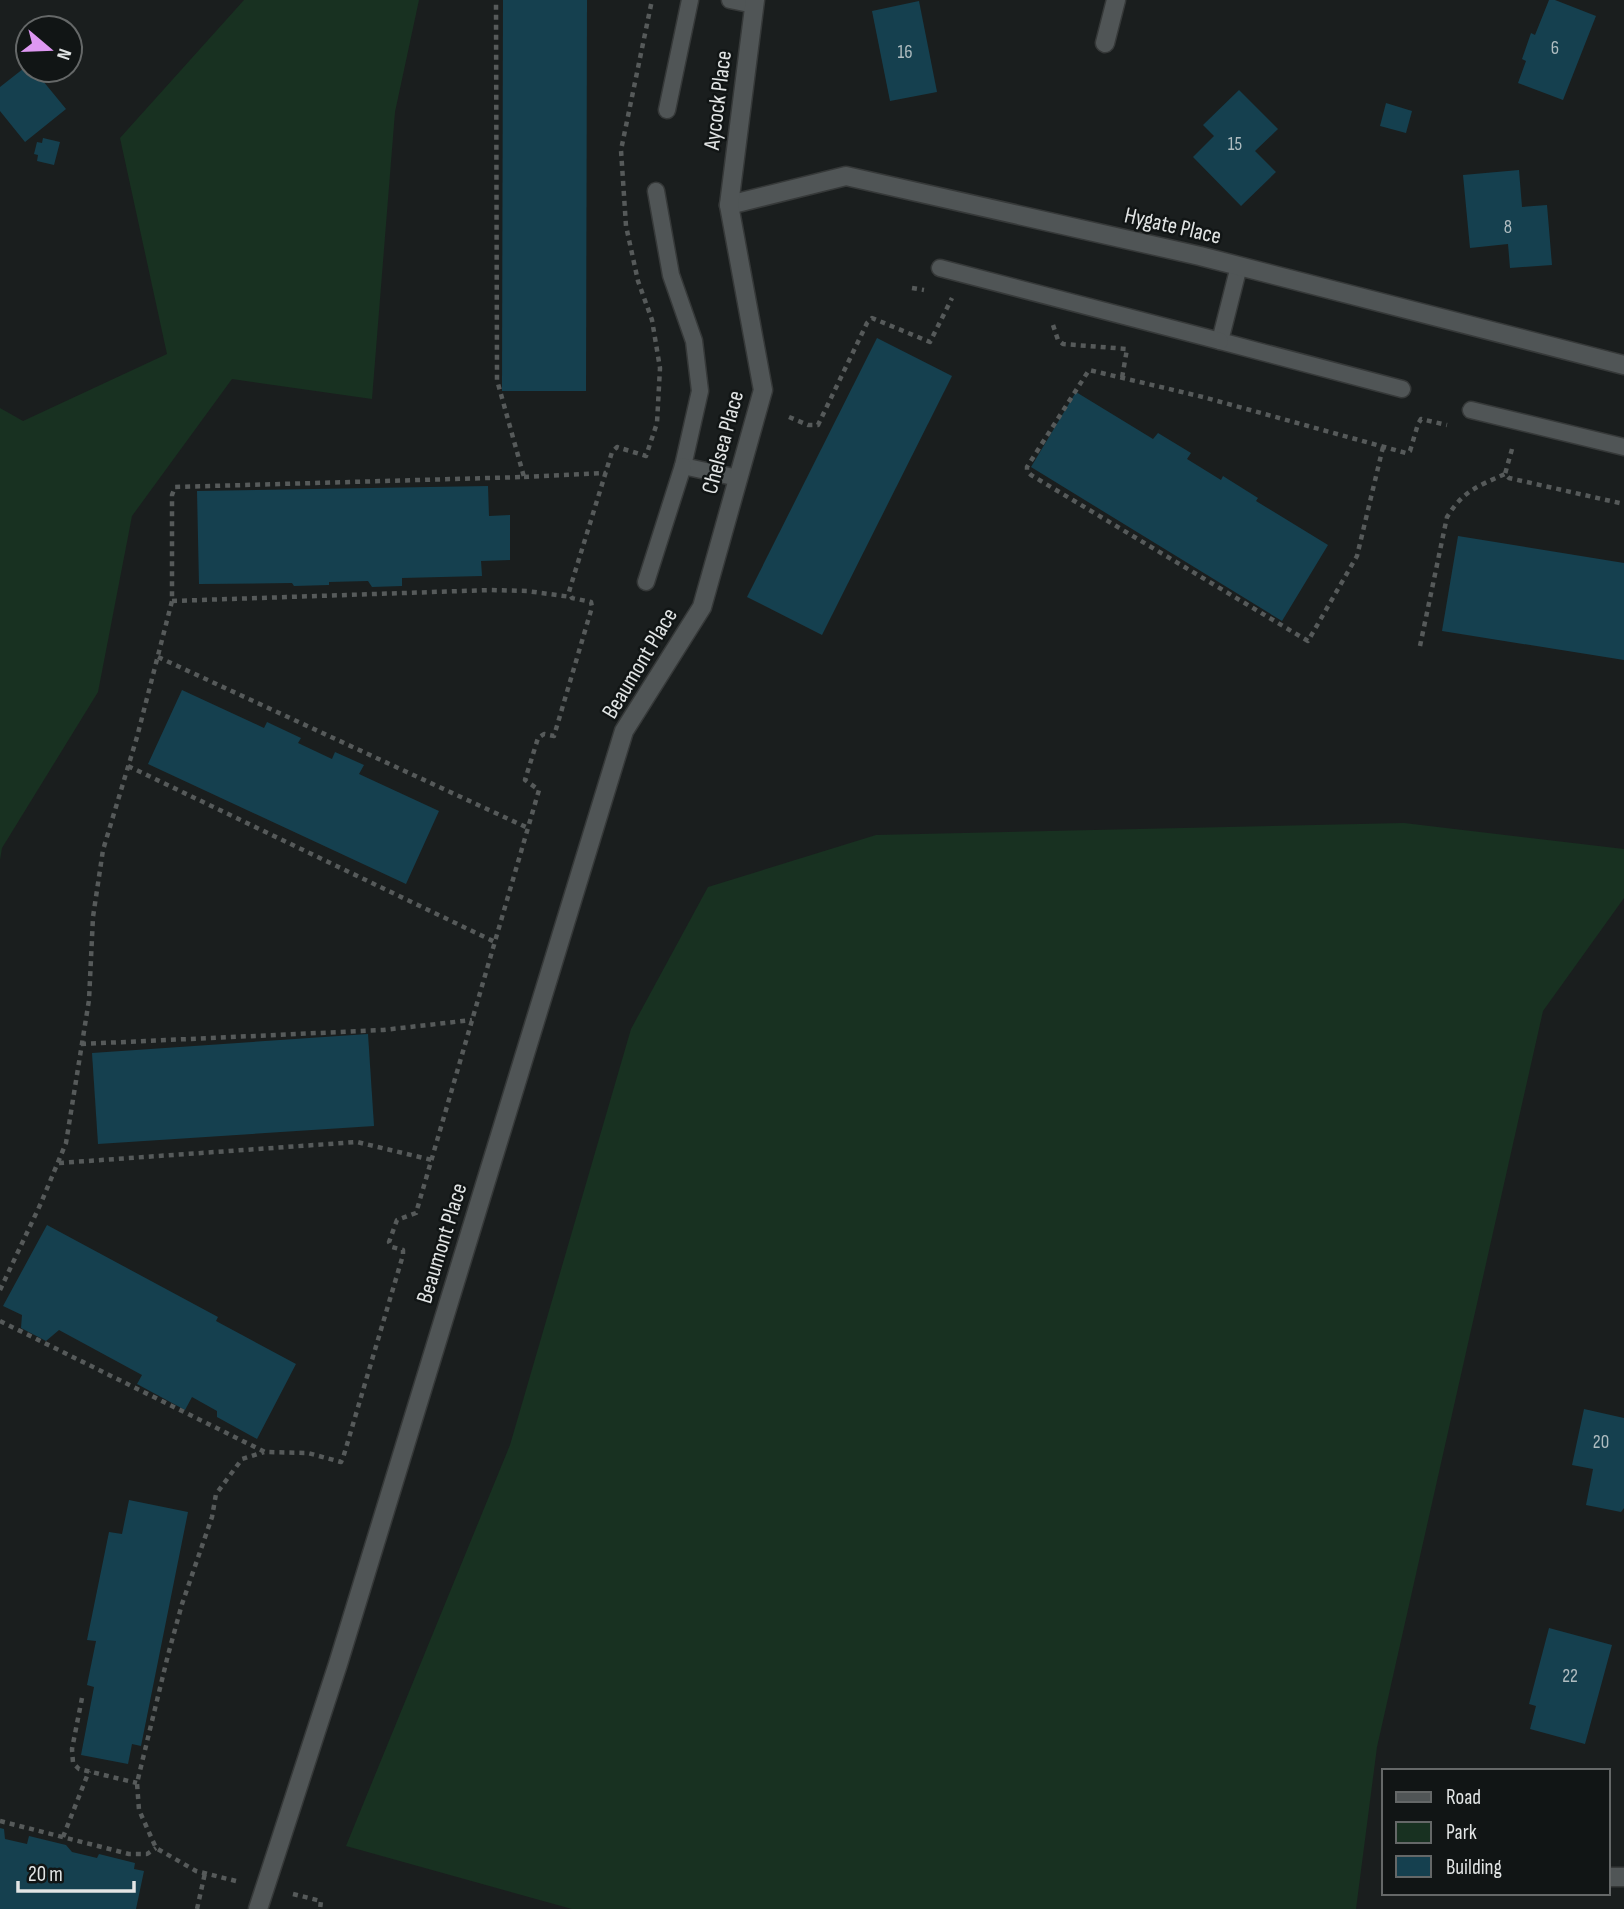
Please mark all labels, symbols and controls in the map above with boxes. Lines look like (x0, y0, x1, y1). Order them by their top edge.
north arrow (14, 14, 84, 84)
house number: 6 (1551, 37, 1559, 60)
house number: 16 (898, 41, 912, 64)
text: N (51, 46, 76, 63)
street label: Aycock Place (698, 49, 738, 152)
house number: 15 (1228, 133, 1242, 156)
street label: Hygate Place (1122, 201, 1224, 251)
house number: 8 (1504, 216, 1512, 239)
street label: Chelsea Place (696, 388, 750, 497)
street label: Beaumont Place (596, 603, 684, 724)
street label: Beaumont Place (410, 1180, 473, 1307)
house number: 20 (1593, 1431, 1609, 1454)
house number: 22 (1562, 1665, 1578, 1688)
legend (1382, 1769, 1610, 1895)
text: Road (1446, 1785, 1481, 1810)
text: Park (1446, 1820, 1477, 1845)
scale bar (18, 1850, 133, 1894)
text: Building (1446, 1855, 1502, 1880)
text: 20 m (28, 1862, 63, 1887)

